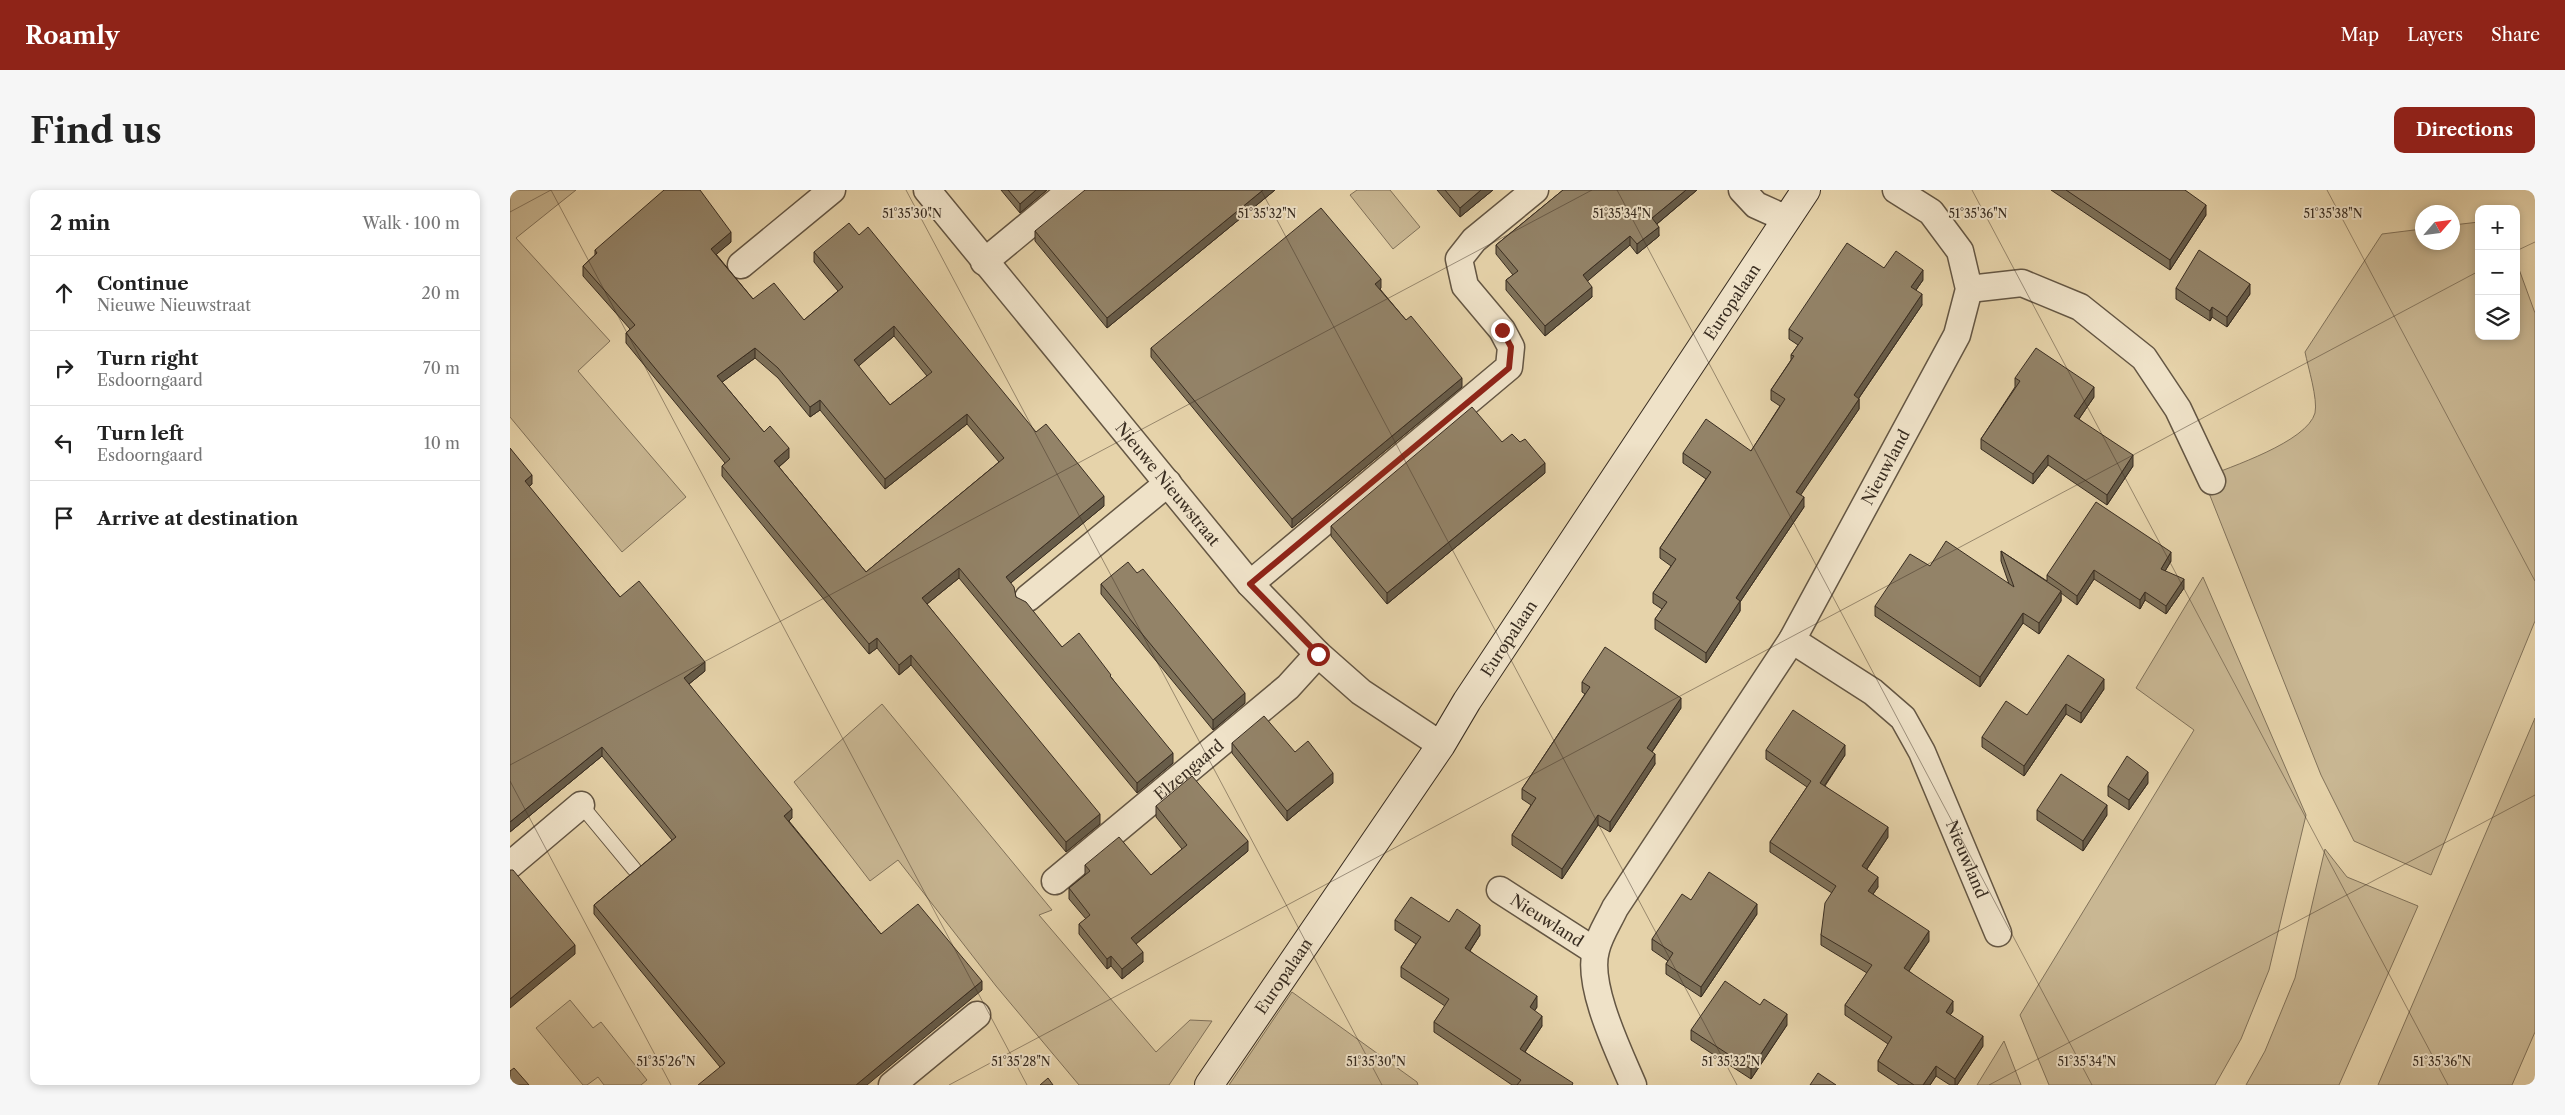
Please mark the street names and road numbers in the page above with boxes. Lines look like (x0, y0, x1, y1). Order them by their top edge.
street label: Europalaan (1699, 260, 1764, 344)
street label: Nieuwe Nieuwstraat (1111, 418, 1225, 550)
street label: Nieuwland (1857, 426, 1914, 508)
street label: Europalaan (1476, 596, 1541, 680)
street label: Elzengaard (1150, 735, 1228, 804)
street label: Nieuwland (1942, 817, 1992, 901)
street label: Nieuwland (1507, 889, 1588, 951)
street label: Europalaan (1251, 934, 1316, 1018)

